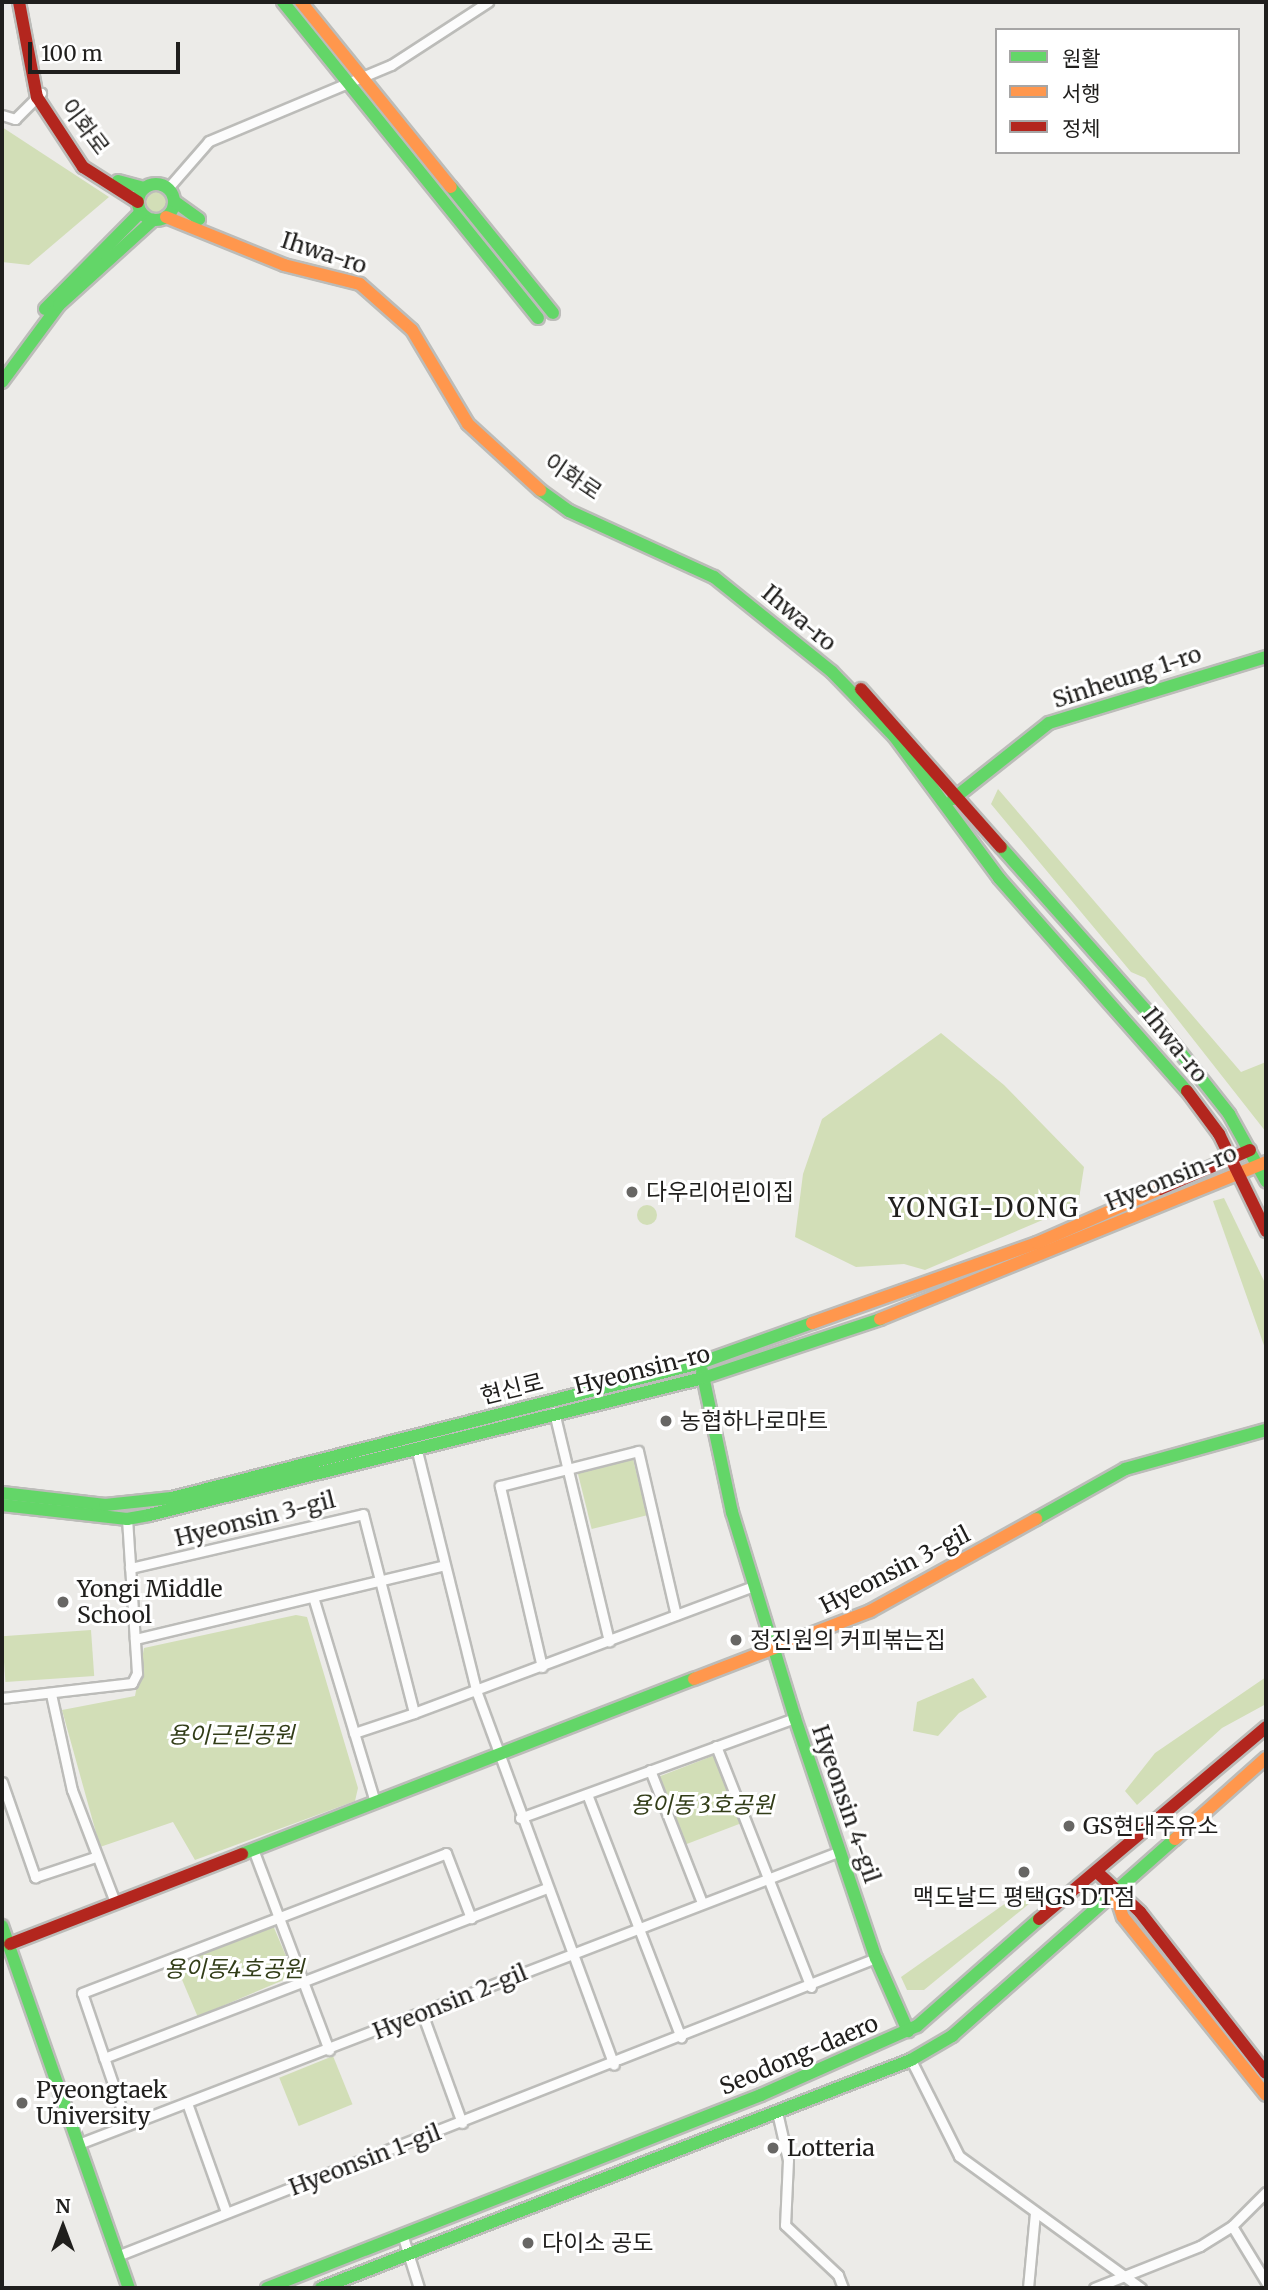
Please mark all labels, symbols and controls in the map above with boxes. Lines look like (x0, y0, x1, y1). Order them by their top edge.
scale bar (32, 28, 184, 72)
legend (995, 28, 1240, 154)
text: 100 m (41, 40, 103, 67)
text: 원활 (1062, 45, 1101, 72)
text: 서행 (1062, 80, 1101, 107)
street label: 이화로 (55, 93, 115, 161)
text: 정체 (1062, 115, 1101, 142)
street label: Ihwa-ro (278, 226, 370, 280)
street label: 이화로 (539, 448, 607, 506)
street label: Ihwa-ro (756, 579, 842, 657)
street label: Sinheung 1-ro (1049, 640, 1205, 714)
street label: Ihwa-ro (1136, 1002, 1214, 1088)
street label: Hyeonsin-ro (1101, 1139, 1241, 1217)
place label: 다우리어린이집 (646, 1178, 794, 1206)
marker: 다우리어린이집 (624, 1184, 640, 1200)
district label: YONGI-DONG (890, 1192, 1078, 1224)
street label: Hyeonsin-ro (571, 1340, 713, 1400)
street label: 현신로 (478, 1368, 546, 1410)
place label: 농협하나로마트 (680, 1407, 828, 1435)
marker: 농협하나로마트 (658, 1413, 674, 1429)
street label: Hyeonsin 3-gil (172, 1486, 338, 1552)
street label: Hyeonsin 3-gil (816, 1520, 974, 1620)
place label: Yongi Middle School (77, 1575, 223, 1629)
marker: Yongi Middle School (55, 1594, 71, 1610)
place label: 정진원의 커피볶는집 (750, 1626, 946, 1654)
marker: 정진원의 커피볶는집 (728, 1632, 744, 1648)
park label: 용이근린공원 (168, 1721, 294, 1749)
street label: Hyeonsin 4-gil (806, 1721, 886, 1887)
park label: 용이동 3호공원 (630, 1791, 774, 1819)
place label: GS현대주유소 (1083, 1812, 1219, 1840)
marker: GS현대주유소 (1061, 1818, 1077, 1834)
marker: 맥도날드 평택GS DT점 (1016, 1864, 1032, 1880)
place label: 맥도날드 평택GS DT점 (913, 1883, 1135, 1911)
park label: 용이동4호공원 (164, 1955, 304, 1983)
street label: Hyeonsin 2-gil (369, 1959, 531, 2045)
street label: Seodong-daero (716, 2009, 882, 2101)
place label: Pyeongtaek University (36, 2076, 167, 2130)
marker: Pyeongtaek University (14, 2095, 30, 2111)
street label: Hyeonsin 1-gil (285, 2118, 445, 2202)
place label: Lotteria (787, 2134, 875, 2162)
marker: Lotteria (765, 2140, 781, 2156)
north arrow (28, 2192, 98, 2262)
text: N (55, 2194, 71, 2218)
place label: 다이소 공도 (542, 2229, 653, 2257)
marker: 다이소 공도 (520, 2235, 536, 2251)

